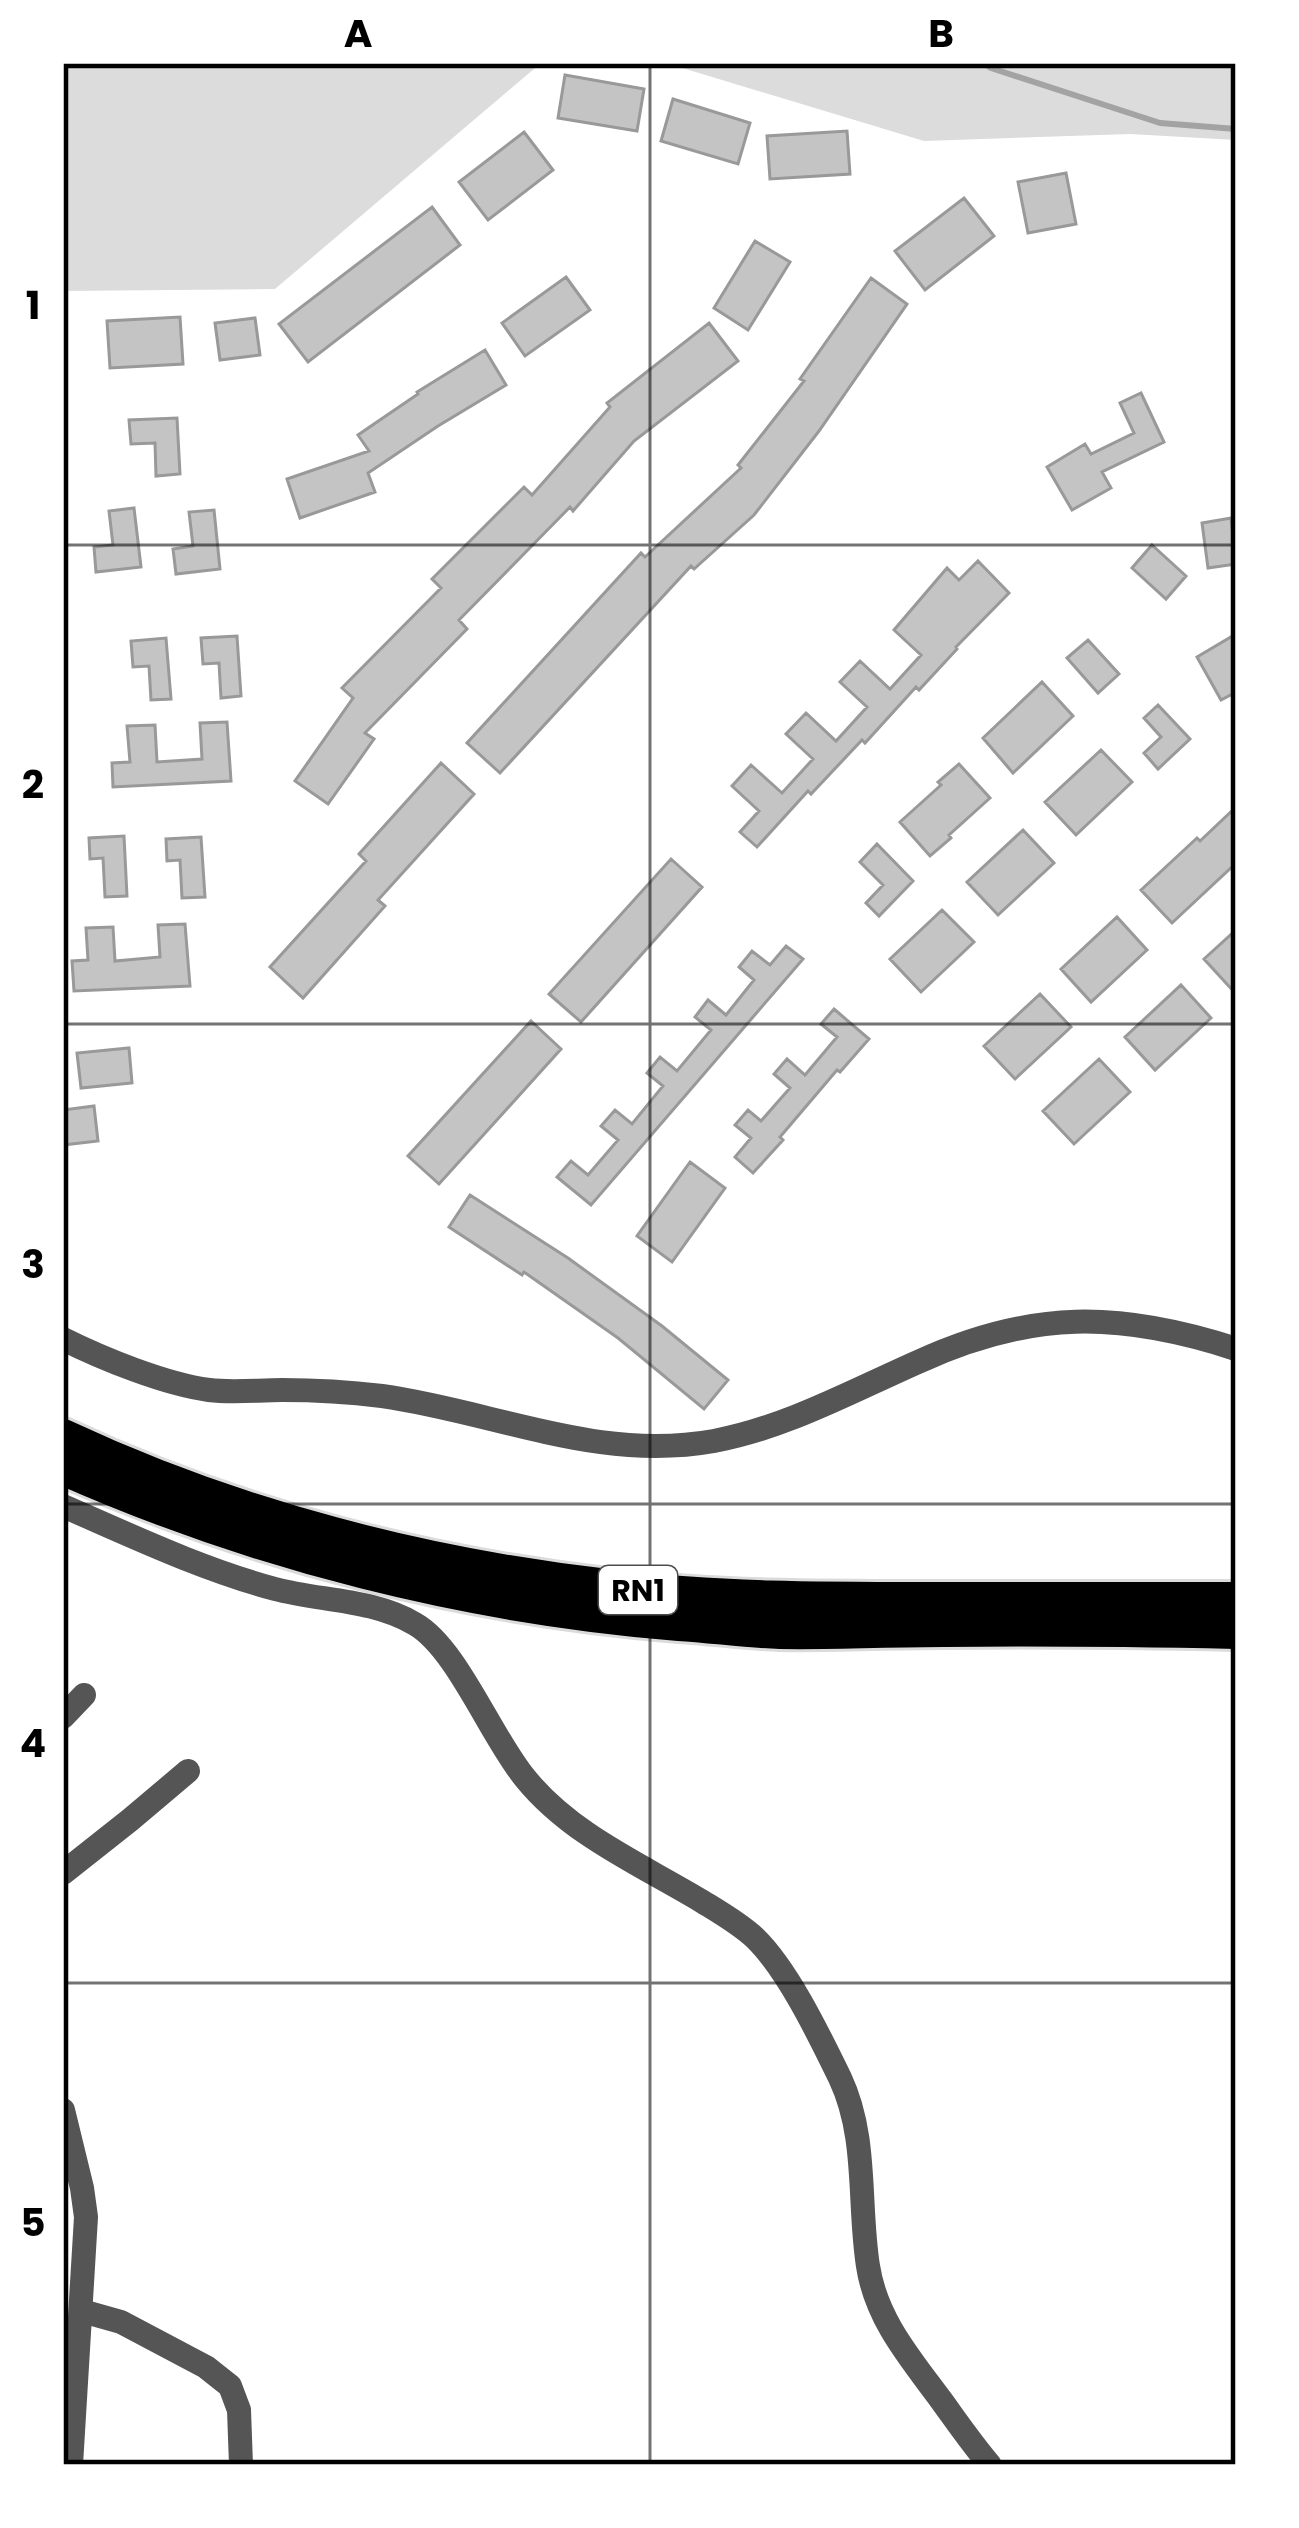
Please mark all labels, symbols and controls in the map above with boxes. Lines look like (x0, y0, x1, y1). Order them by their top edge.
text: A (344, 6, 373, 61)
text: B (928, 6, 954, 61)
text: 1 (26, 278, 40, 333)
text: 2 (22, 757, 44, 812)
text: 3 (21, 1237, 45, 1292)
road number: RN1 (599, 1566, 677, 1614)
text: 4 (20, 1716, 46, 1771)
text: 5 (20, 2195, 46, 2250)

